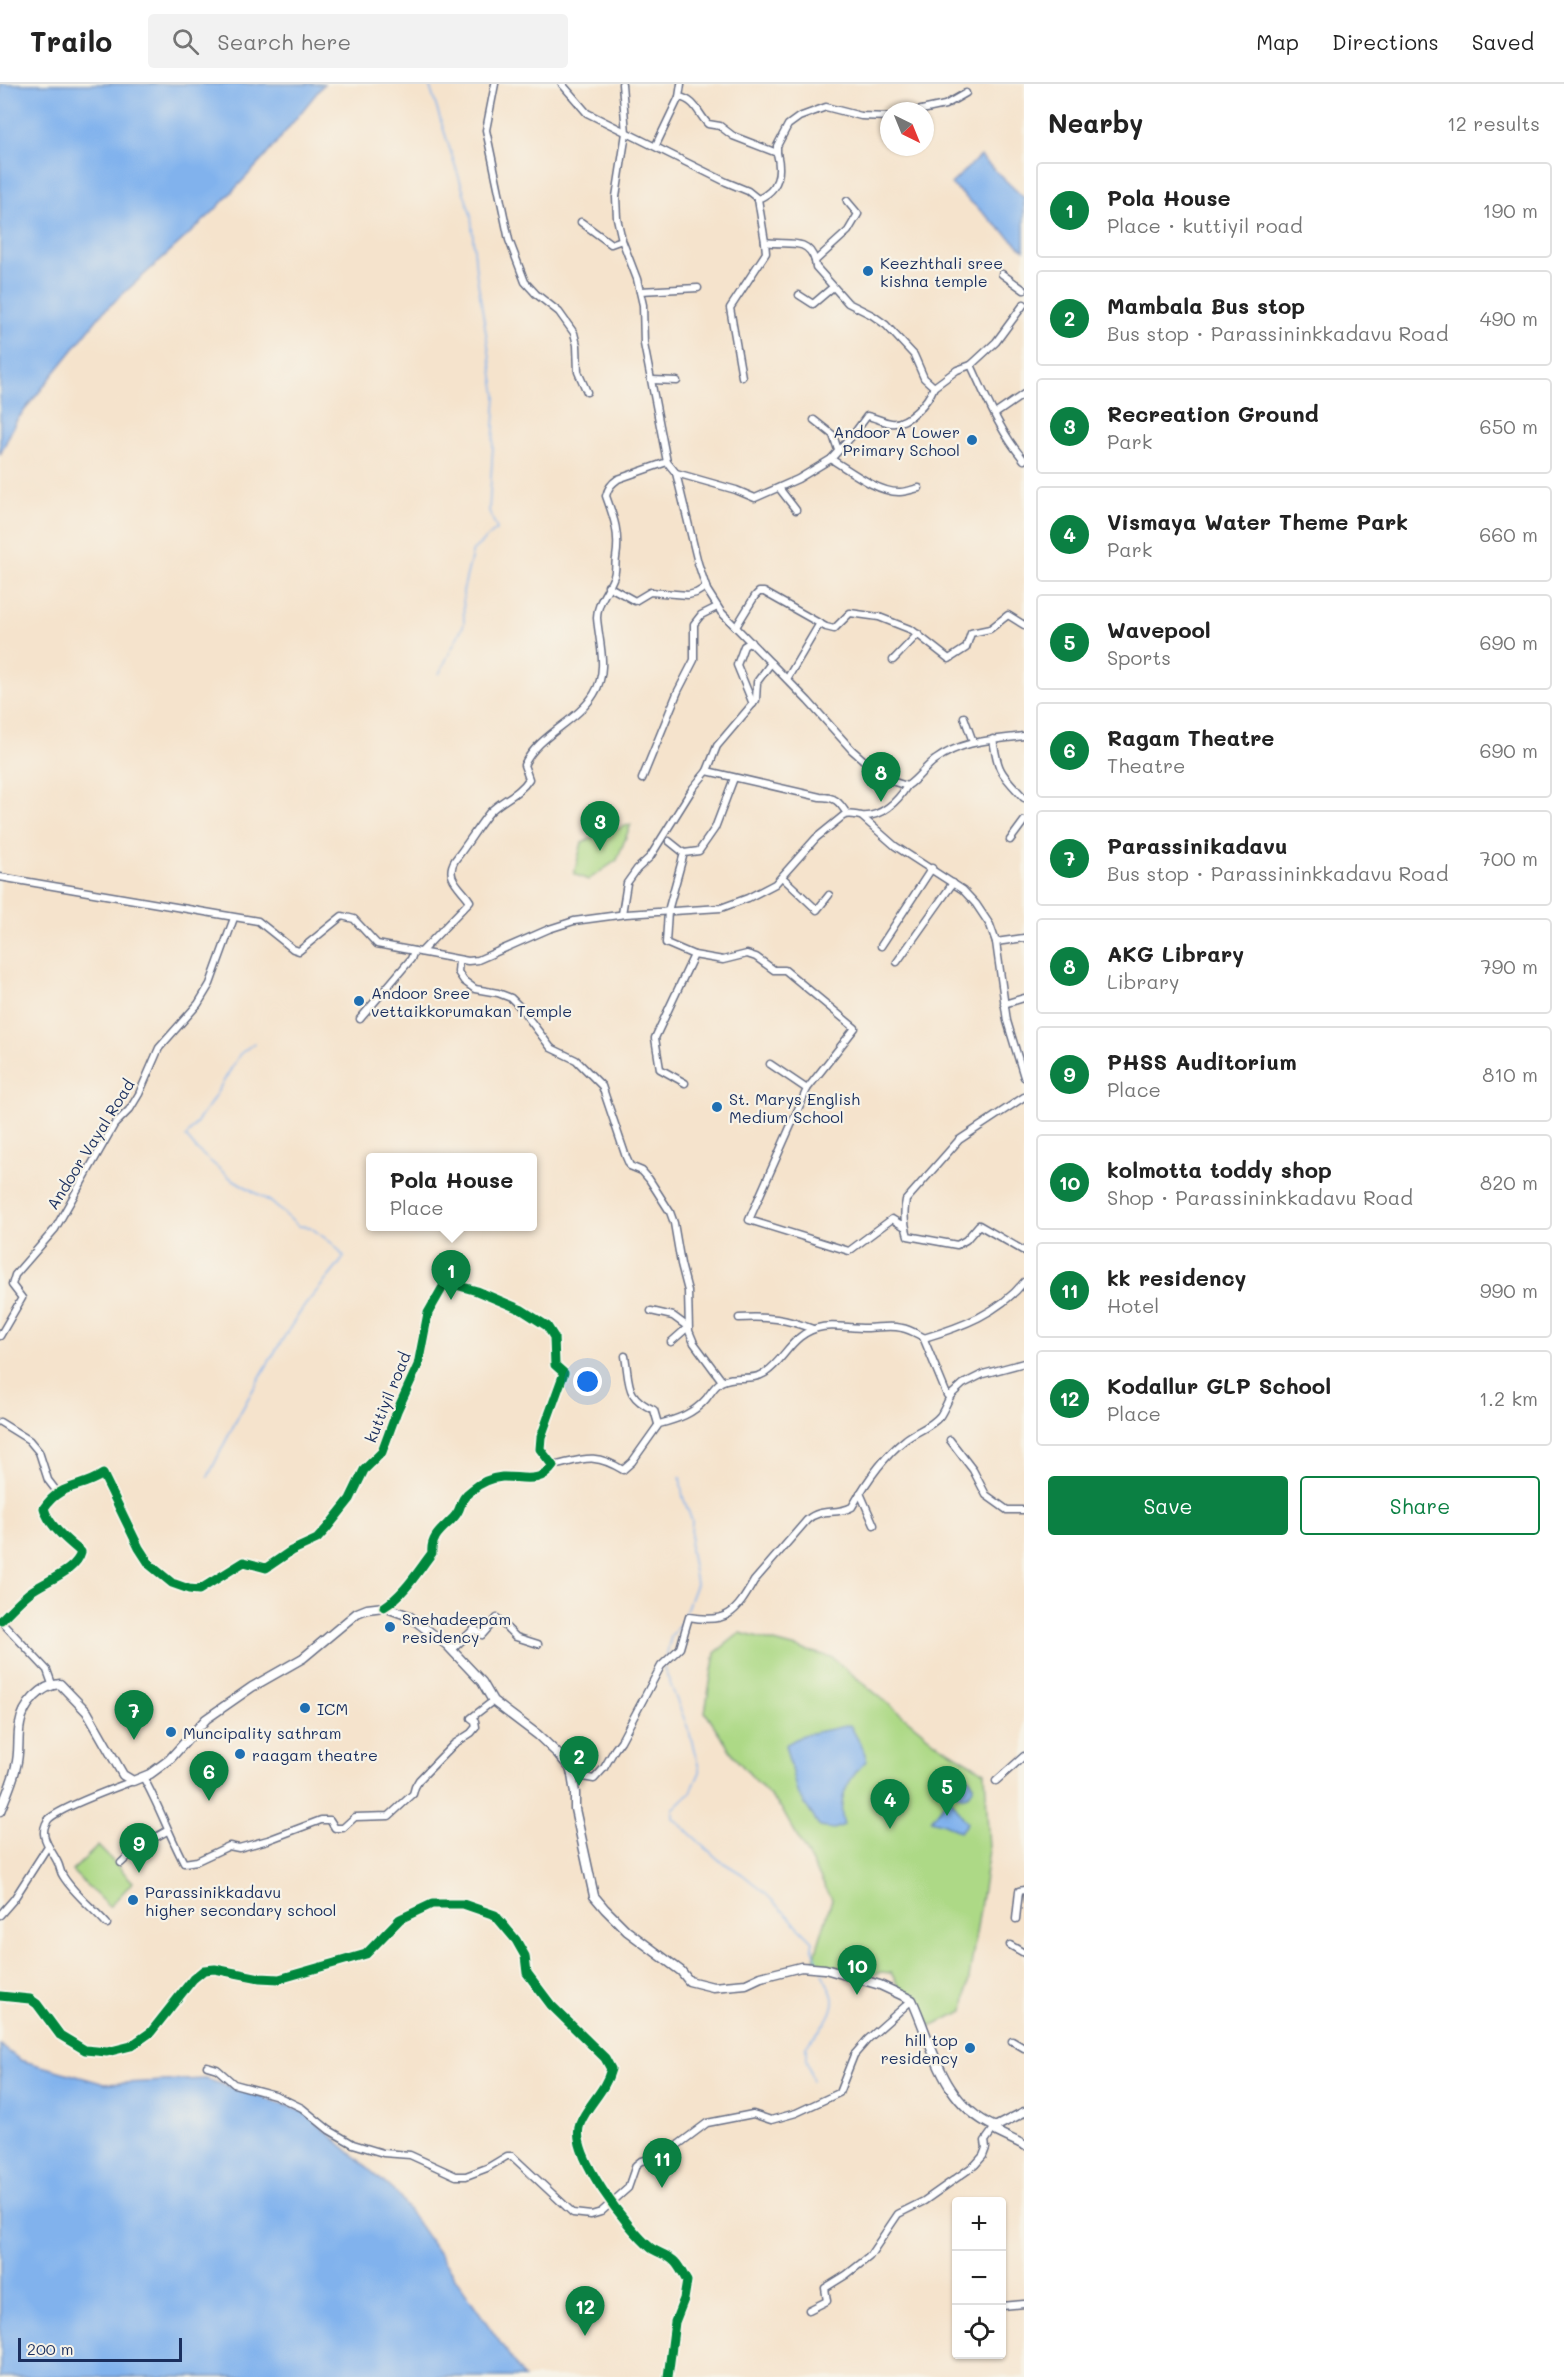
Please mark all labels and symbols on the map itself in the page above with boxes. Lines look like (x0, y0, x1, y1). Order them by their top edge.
north arrow (880, 102, 934, 156)
place label: Keezhthali sree kishna temple (880, 252, 1003, 291)
marker: Keezhthali sree kishna temple (861, 264, 875, 278)
place label: Andoor A Lower Primary School (833, 421, 960, 460)
marker: Andoor A Lower Primary School (965, 433, 979, 447)
pin: 8 (862, 752, 900, 802)
pin: 3 (580, 802, 620, 851)
place label: Andoor Sree vettaikkorumakan Temple (371, 982, 572, 1021)
marker: Andoor Sree vettaikkorumakan Temple (352, 994, 366, 1008)
street label: Andoor Vayal Road (41, 1075, 139, 1213)
place label: St. Marys English Medium School (729, 1088, 860, 1127)
marker: St. Marys English Medium School (710, 1100, 724, 1114)
pin: 1 (432, 1250, 470, 1300)
street label: kuttiyil road (359, 1348, 415, 1446)
your location (573, 1367, 602, 1396)
place label: Snehadeepam residency (402, 1608, 511, 1647)
marker: Snehadeepam residency (383, 1620, 397, 1634)
pin: 7 (114, 1690, 154, 1740)
place label: ICM (317, 1698, 348, 1719)
marker: ICM (298, 1701, 312, 1715)
place label: Muncipality sathram (183, 1722, 342, 1743)
marker: Muncipality sathram (164, 1725, 178, 1739)
pin: 2 (560, 1736, 598, 1786)
place label: raagam theatre (252, 1744, 378, 1765)
marker: raagam theatre (233, 1747, 247, 1761)
pin: 6 (190, 1752, 228, 1801)
pin: 5 (928, 1766, 966, 1816)
pin: 4 (870, 1780, 910, 1829)
pin: 9 (120, 1824, 158, 1873)
place label: Parassinikkadavu higher secondary school (145, 1881, 337, 1920)
marker: Parassinikkadavu higher secondary school (126, 1893, 140, 1907)
pin: 10 (838, 1946, 876, 1995)
place label: hill top residency (881, 2029, 958, 2068)
marker: hill top residency (963, 2041, 977, 2055)
pin: 11 (642, 2138, 682, 2188)
pin: 12 (566, 2286, 604, 2336)
scale bar (18, 2335, 182, 2362)

